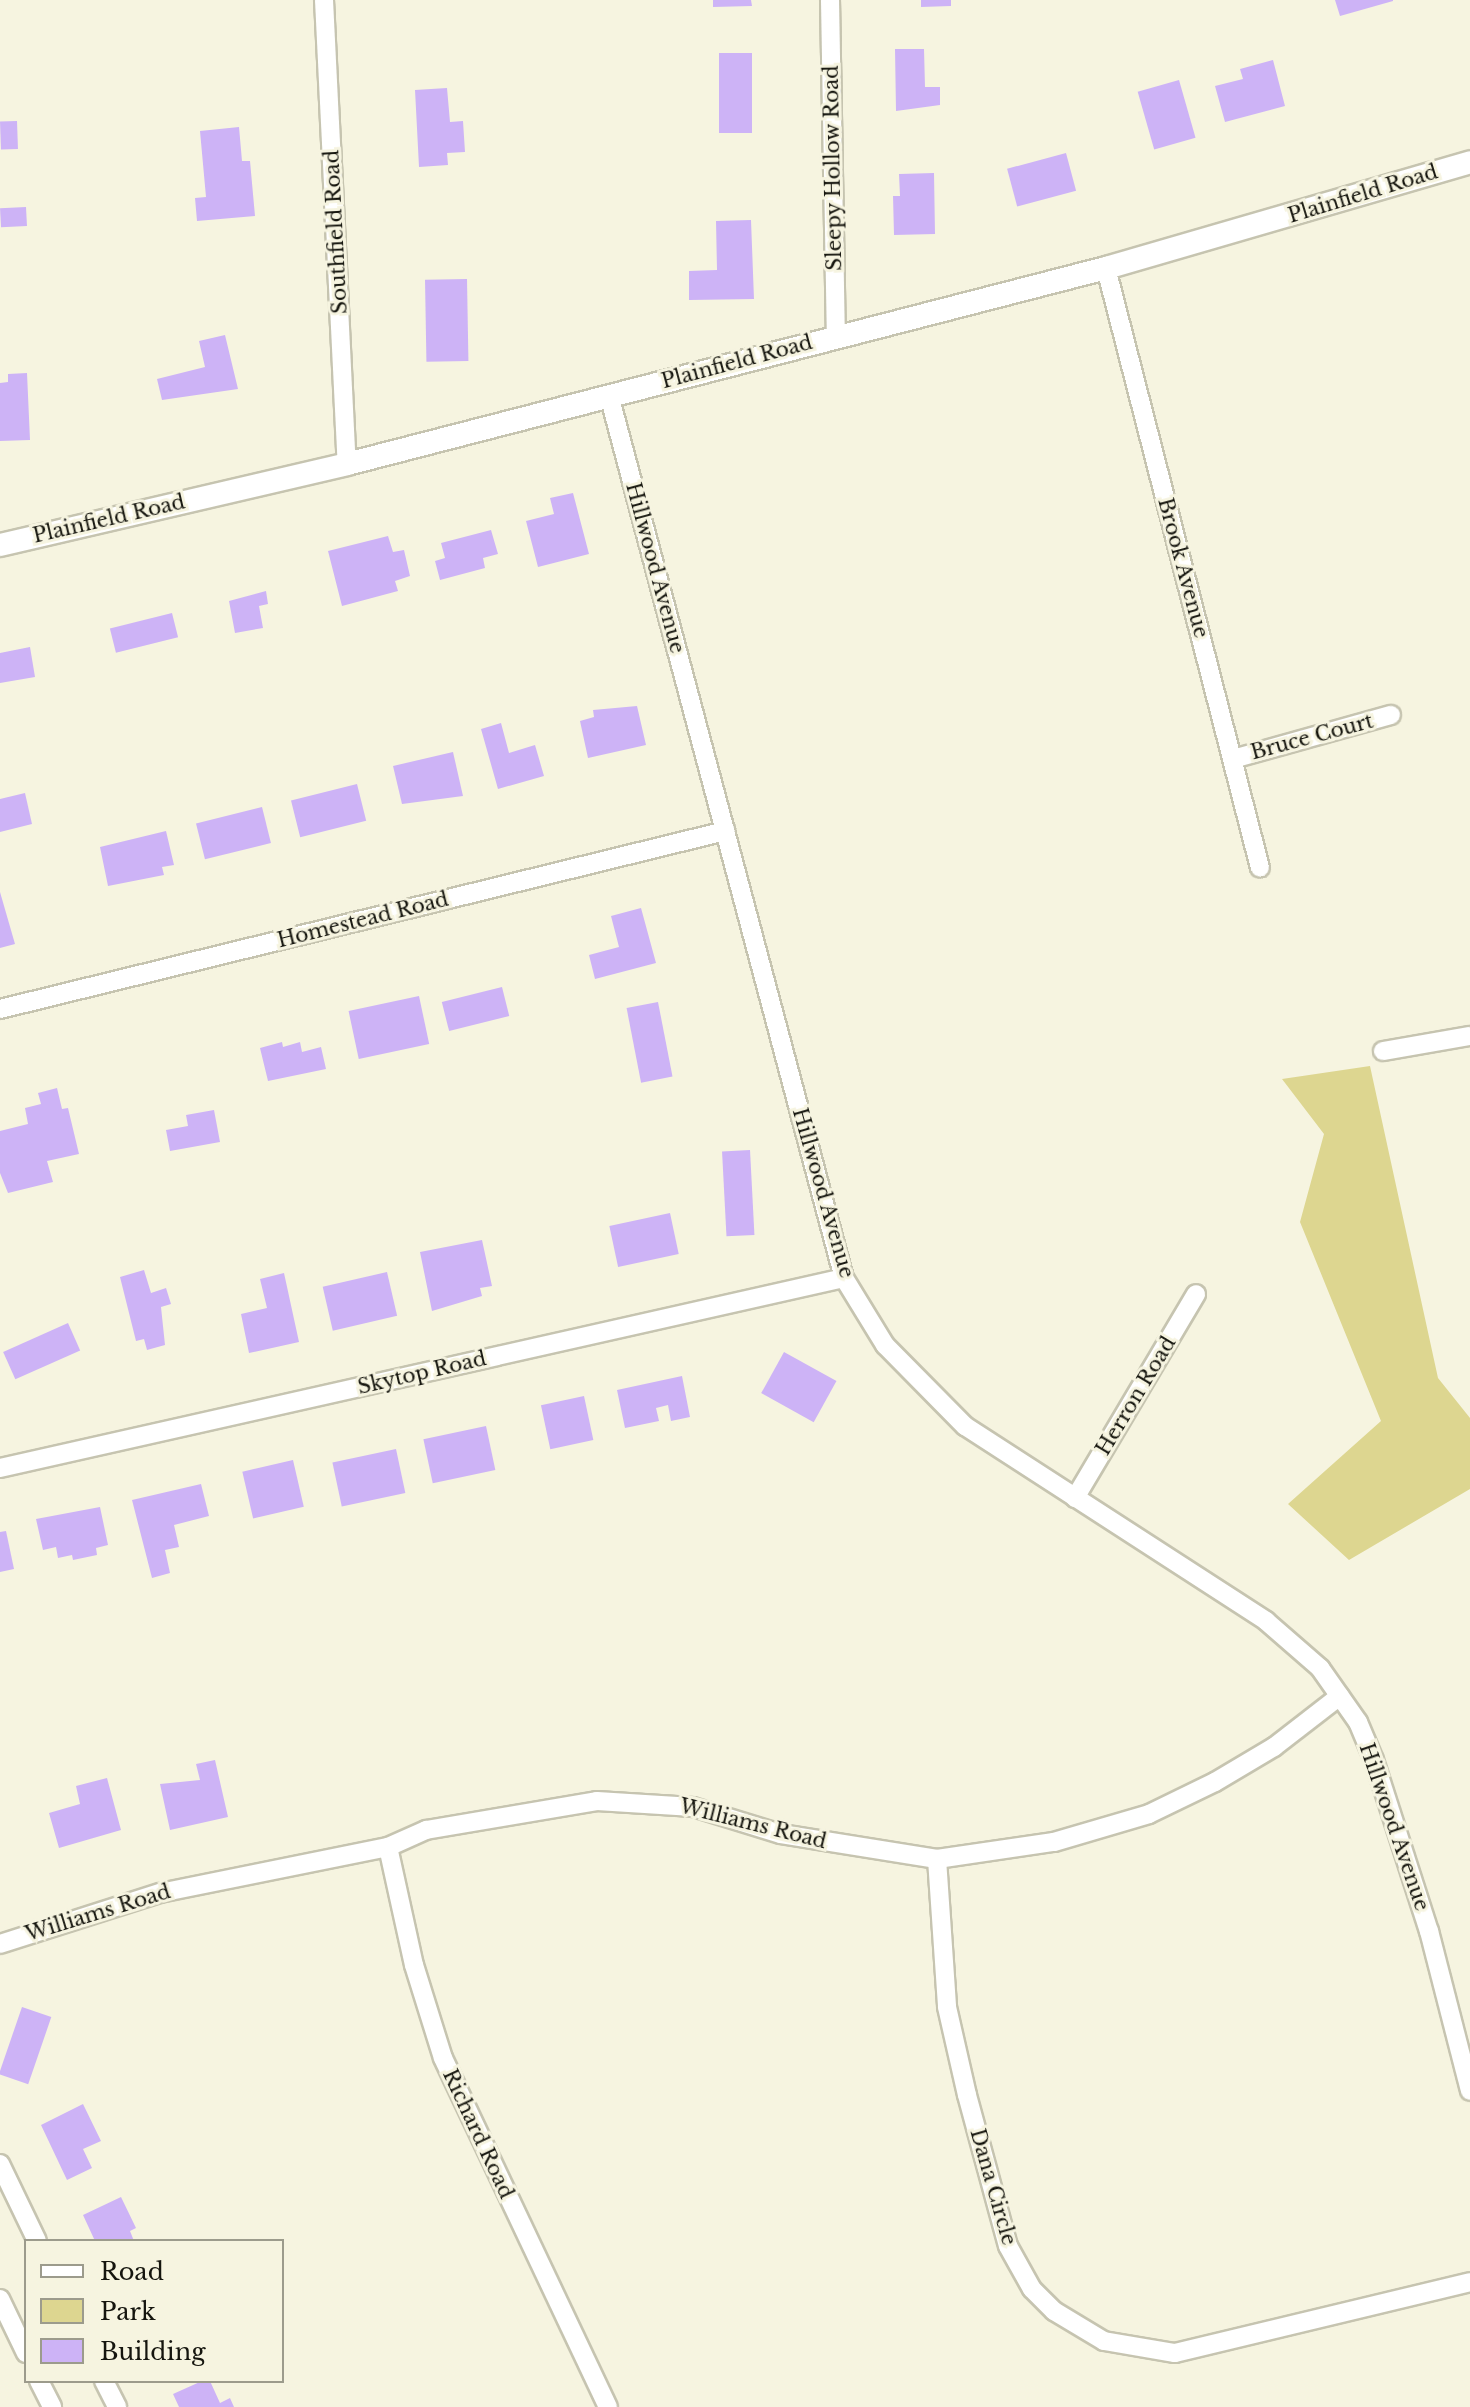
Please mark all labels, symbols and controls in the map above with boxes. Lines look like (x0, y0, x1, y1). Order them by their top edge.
street label: Sleepy Hollow Road (819, 64, 847, 272)
street label: Southfield Road (320, 149, 352, 315)
street label: Plainfield Road (1285, 160, 1441, 228)
street label: Plainfield Road (659, 330, 815, 394)
street label: Hillwood Avenue (621, 480, 689, 656)
street label: Plainfield Road (31, 490, 187, 548)
street label: Brook Avenue (1153, 495, 1213, 641)
street label: Bruce Court (1248, 709, 1376, 765)
street label: Homestead Road (275, 887, 451, 953)
street label: Hillwood Avenue (787, 1105, 859, 1281)
street label: Herron Road (1091, 1332, 1181, 1460)
street label: Skytop Road (355, 1347, 489, 1399)
street label: Hillwood Avenue (1354, 1740, 1434, 1914)
street label: Williams Road (677, 1794, 829, 1854)
street label: Williams Road (22, 1880, 174, 1946)
street label: Richard Road (438, 2066, 518, 2202)
street label: Dana Circle (965, 2126, 1021, 2248)
legend (24, 2239, 284, 2383)
text: Road (100, 2257, 164, 2286)
text: Park (100, 2297, 156, 2326)
text: Building (100, 2337, 206, 2366)

